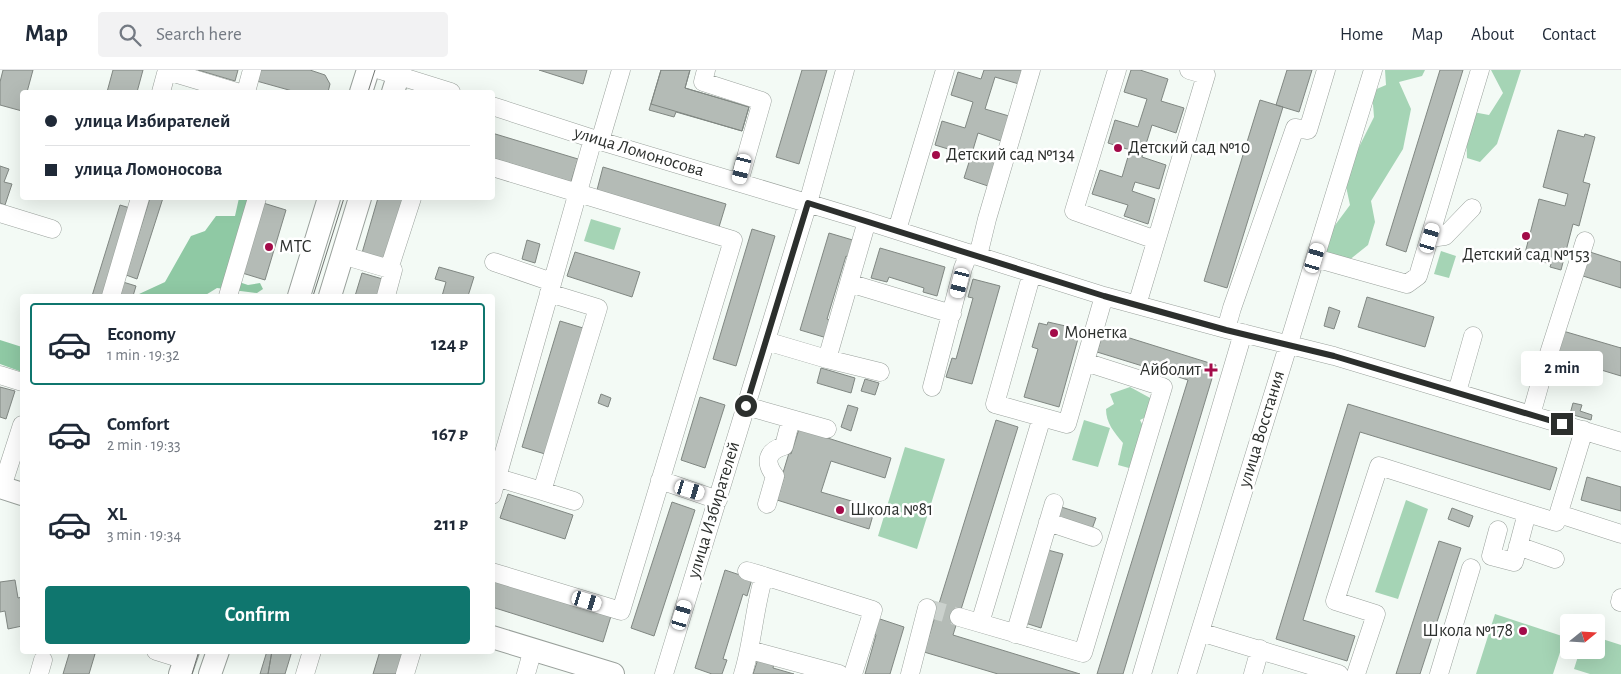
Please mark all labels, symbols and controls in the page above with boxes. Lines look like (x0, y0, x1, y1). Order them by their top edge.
search box (98, 12, 448, 57)
icon: search (116, 21, 144, 49)
text: Map (25, 22, 68, 46)
text: Search here (156, 25, 242, 44)
text: Home (1340, 26, 1383, 44)
text: Map (1411, 26, 1443, 44)
text: About (1471, 26, 1514, 44)
text: Contact (1542, 26, 1596, 44)
text: улица Избирателей (75, 112, 231, 131)
street label: улица Ломоносова (571, 123, 706, 180)
place label: Детский сад №10 (1128, 139, 1250, 157)
marker: Детский сад №10 (1112, 142, 1124, 154)
place label: Детский сад №134 (946, 146, 1075, 164)
marker: Детский сад №134 (930, 149, 942, 161)
car (731, 153, 752, 185)
text: улица Ломоносова (75, 160, 222, 179)
car (1418, 221, 1441, 255)
marker: Детский сад №153 (1520, 230, 1532, 242)
place label: МТС (279, 238, 312, 256)
marker: МТС (263, 241, 275, 253)
car (1303, 241, 1326, 275)
place label: Детский сад №153 (1462, 246, 1590, 264)
car (949, 267, 970, 299)
icon: car (47, 322, 92, 367)
place label: Монетка (1064, 324, 1127, 342)
text: Economy (107, 325, 176, 344)
marker: Монетка (1048, 327, 1060, 339)
text: 124 ₽ (431, 335, 468, 354)
text: 1 min · 19:32 (107, 347, 180, 363)
callout: 2 min (1521, 352, 1603, 386)
place label: Айболит (1140, 360, 1202, 379)
text: 2 min (1544, 360, 1580, 376)
marker: Айболит (1205, 364, 1217, 376)
street label: улица Восстания (1235, 369, 1288, 490)
route start (735, 395, 757, 417)
icon: car (47, 412, 92, 457)
route end (1551, 413, 1573, 435)
text: Comfort (107, 415, 169, 434)
text: 167 ₽ (432, 425, 468, 444)
text: 2 min · 19:33 (107, 437, 181, 453)
street label: улица Избирателей (683, 439, 743, 582)
car (673, 478, 706, 502)
place label: Школа №81 (850, 501, 933, 519)
icon: car (47, 502, 92, 547)
marker: Школа №81 (834, 504, 846, 516)
text: XL (107, 505, 127, 524)
text: 211 ₽ (434, 515, 468, 534)
text: 3 min · 19:34 (107, 527, 181, 543)
button: Confirm (45, 586, 470, 644)
car (570, 589, 603, 613)
car (670, 598, 693, 632)
north arrow (1560, 614, 1605, 659)
map controls (1560, 614, 1605, 659)
place label: Школа №178 (1422, 622, 1513, 640)
marker: Школа №178 (1517, 625, 1529, 637)

